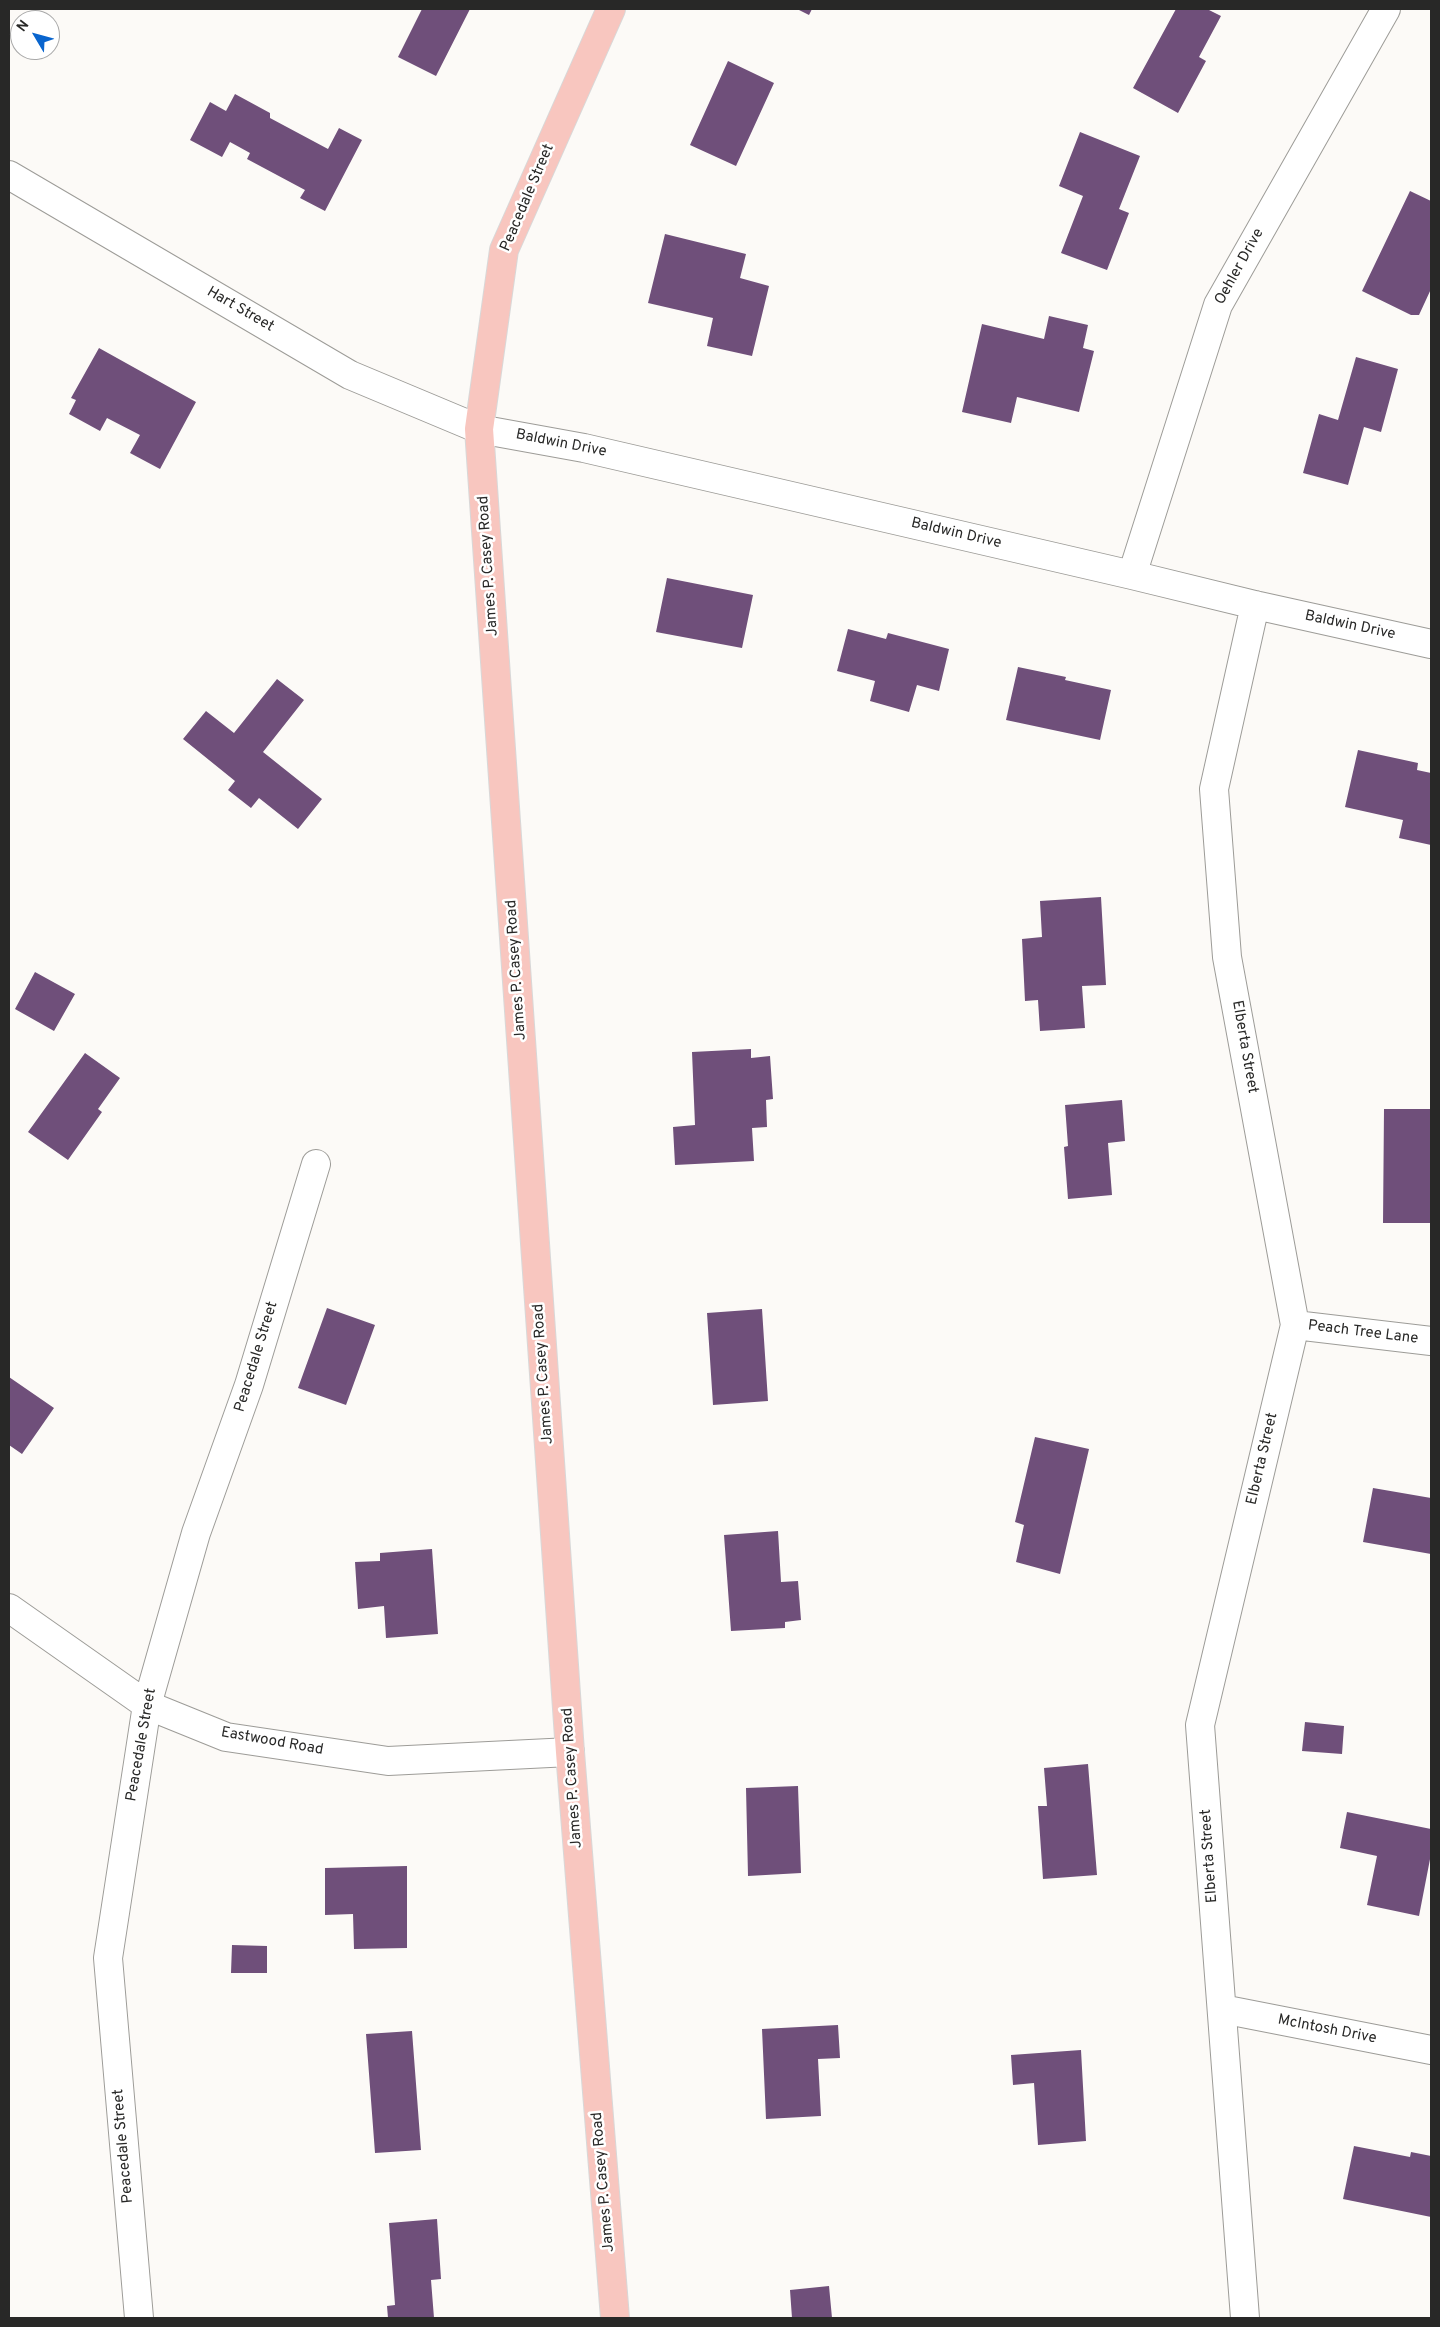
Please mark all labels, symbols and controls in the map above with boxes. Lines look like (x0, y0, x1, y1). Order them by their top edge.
north arrow (10, 10, 60, 60)
text: N (14, 17, 33, 35)
street label: Peacedale Street (497, 142, 559, 254)
street label: Oehler Drive (1212, 226, 1268, 308)
street label: Hart Street (203, 284, 277, 336)
street label: Baldwin Drive (514, 426, 608, 462)
street label: James P. Casey Road (475, 495, 503, 637)
street label: Baldwin Drive (909, 515, 1003, 553)
street label: Baldwin Drive (1303, 608, 1397, 644)
street label: James P. Casey Road (503, 899, 531, 1041)
street label: Elberta Street (1227, 999, 1261, 1095)
street label: Peacedale Street (232, 1300, 282, 1414)
street label: James P. Casey Road (530, 1303, 558, 1445)
street label: Peach Tree Lane (1307, 1317, 1419, 1349)
street label: Elberta Street (1244, 1411, 1282, 1507)
street label: Peacedale Street (123, 1687, 161, 1803)
street label: James P. Casey Road (559, 1707, 587, 1849)
street label: Eastwood Road (219, 1724, 325, 1760)
street label: Elberta Street (1198, 1808, 1222, 1904)
street label: McIntosh Drive (1276, 2012, 1378, 2048)
street label: Peacedale Street (110, 2088, 138, 2204)
street label: James P. Casey Road (589, 2111, 619, 2253)

